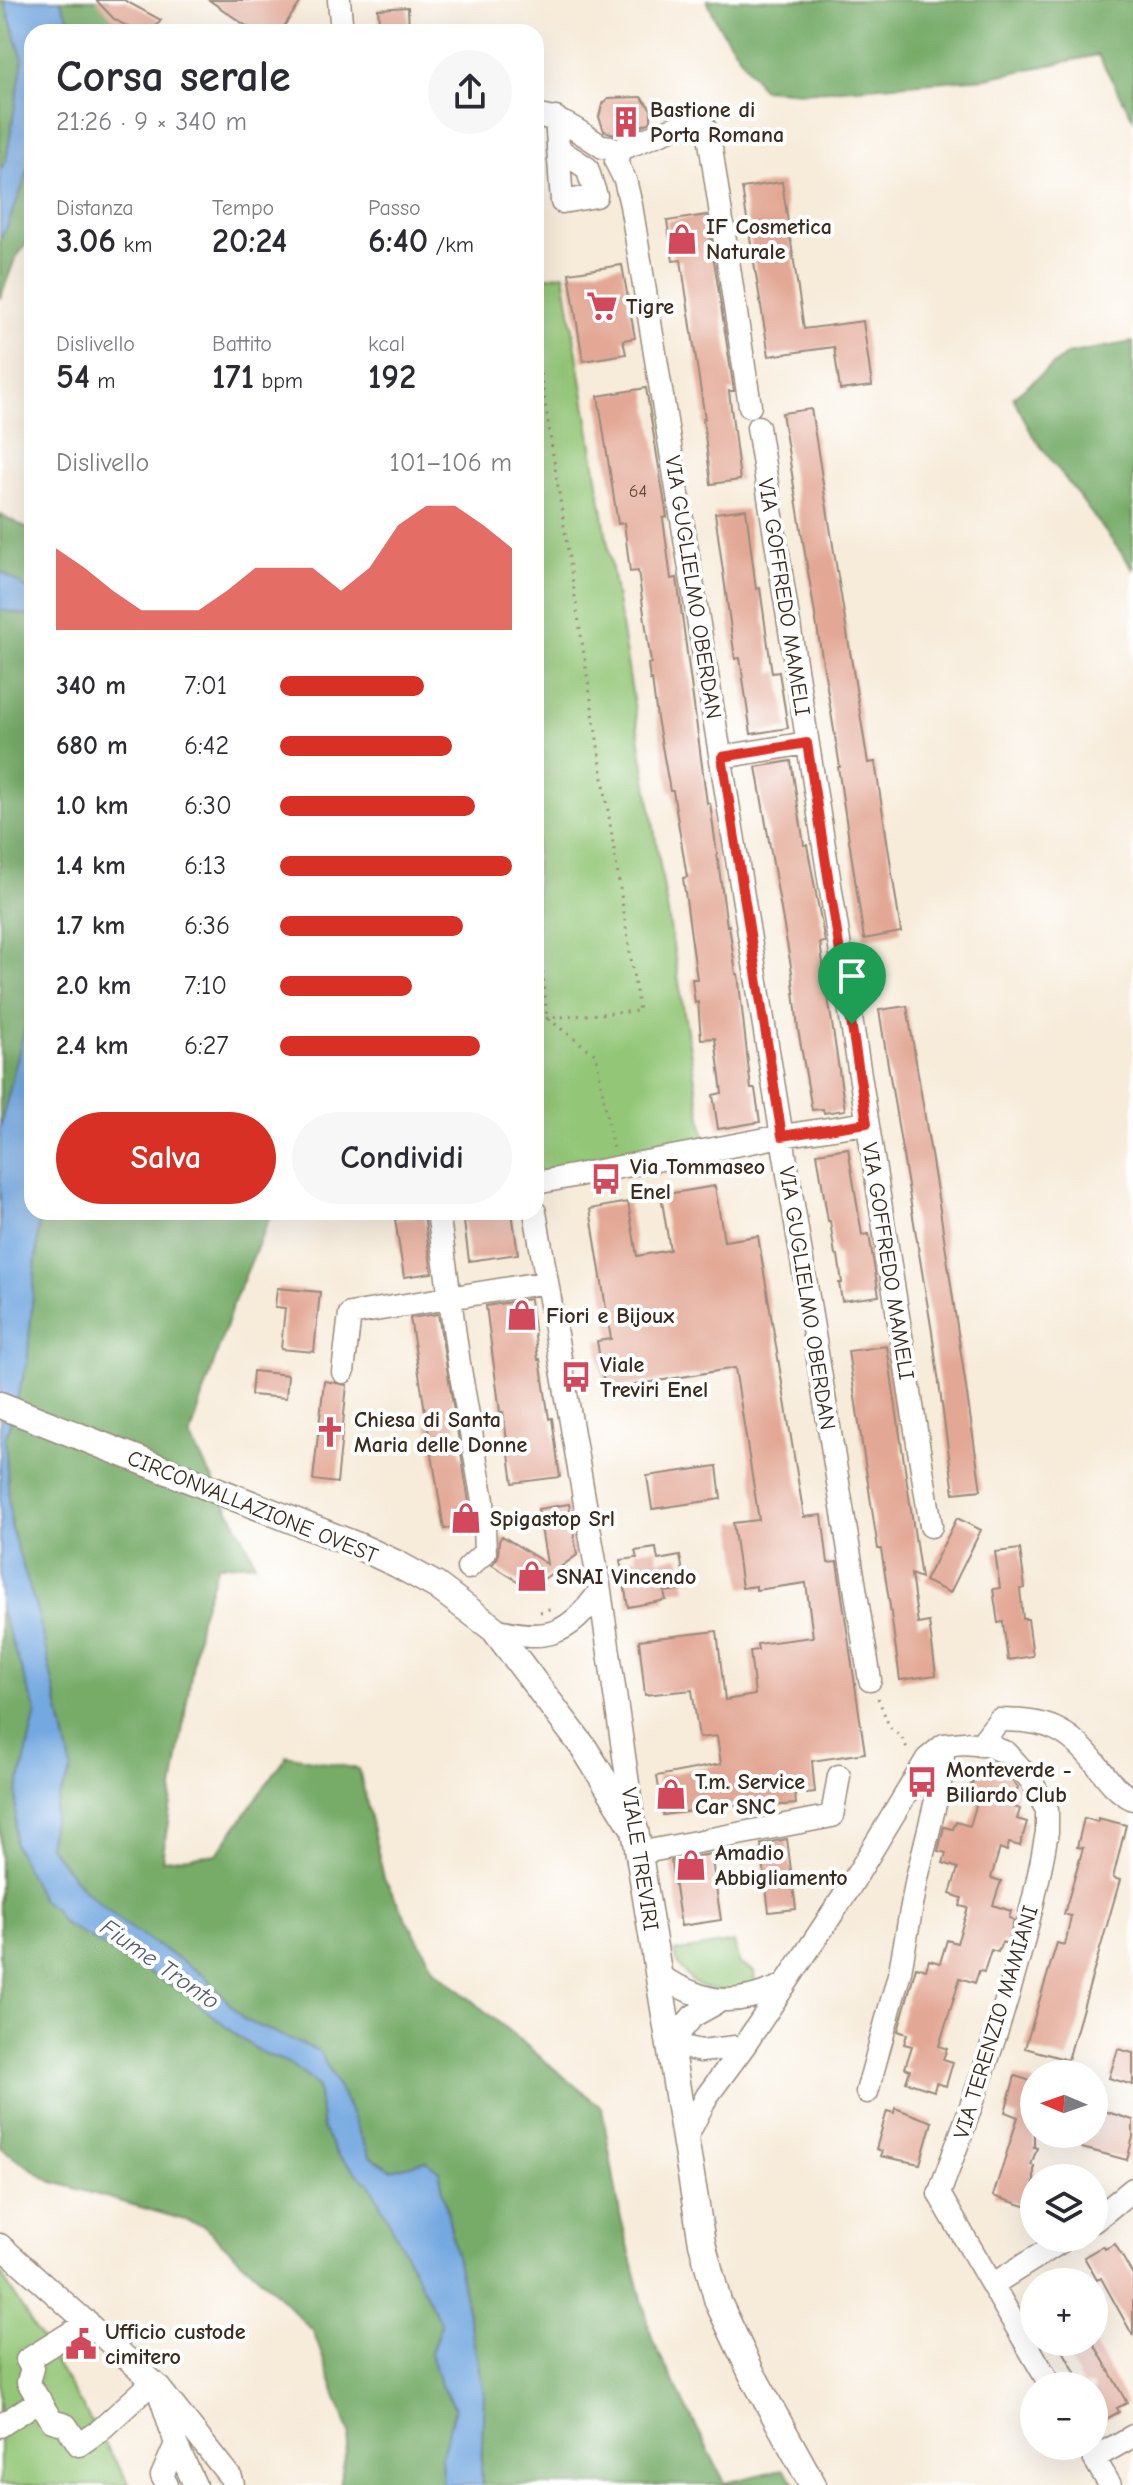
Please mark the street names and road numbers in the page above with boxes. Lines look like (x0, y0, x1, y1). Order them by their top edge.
street label: VIA GUGLIELMO OBERDAN (659, 454, 727, 721)
street label: VIA GOFFREDO MAMELI (752, 477, 816, 718)
street label: VIA GOFFREDO MAMELI (856, 1141, 920, 1382)
street label: VIA GUGLIELMO OBERDAN (773, 1165, 841, 1432)
street label: CIRCONVALLAZIONE OVEST (124, 1445, 382, 1569)
street label: VIALE TREVIRI (616, 1786, 664, 1933)
street label: VIA TERENZIO MAMIANI (948, 1902, 1044, 2142)

